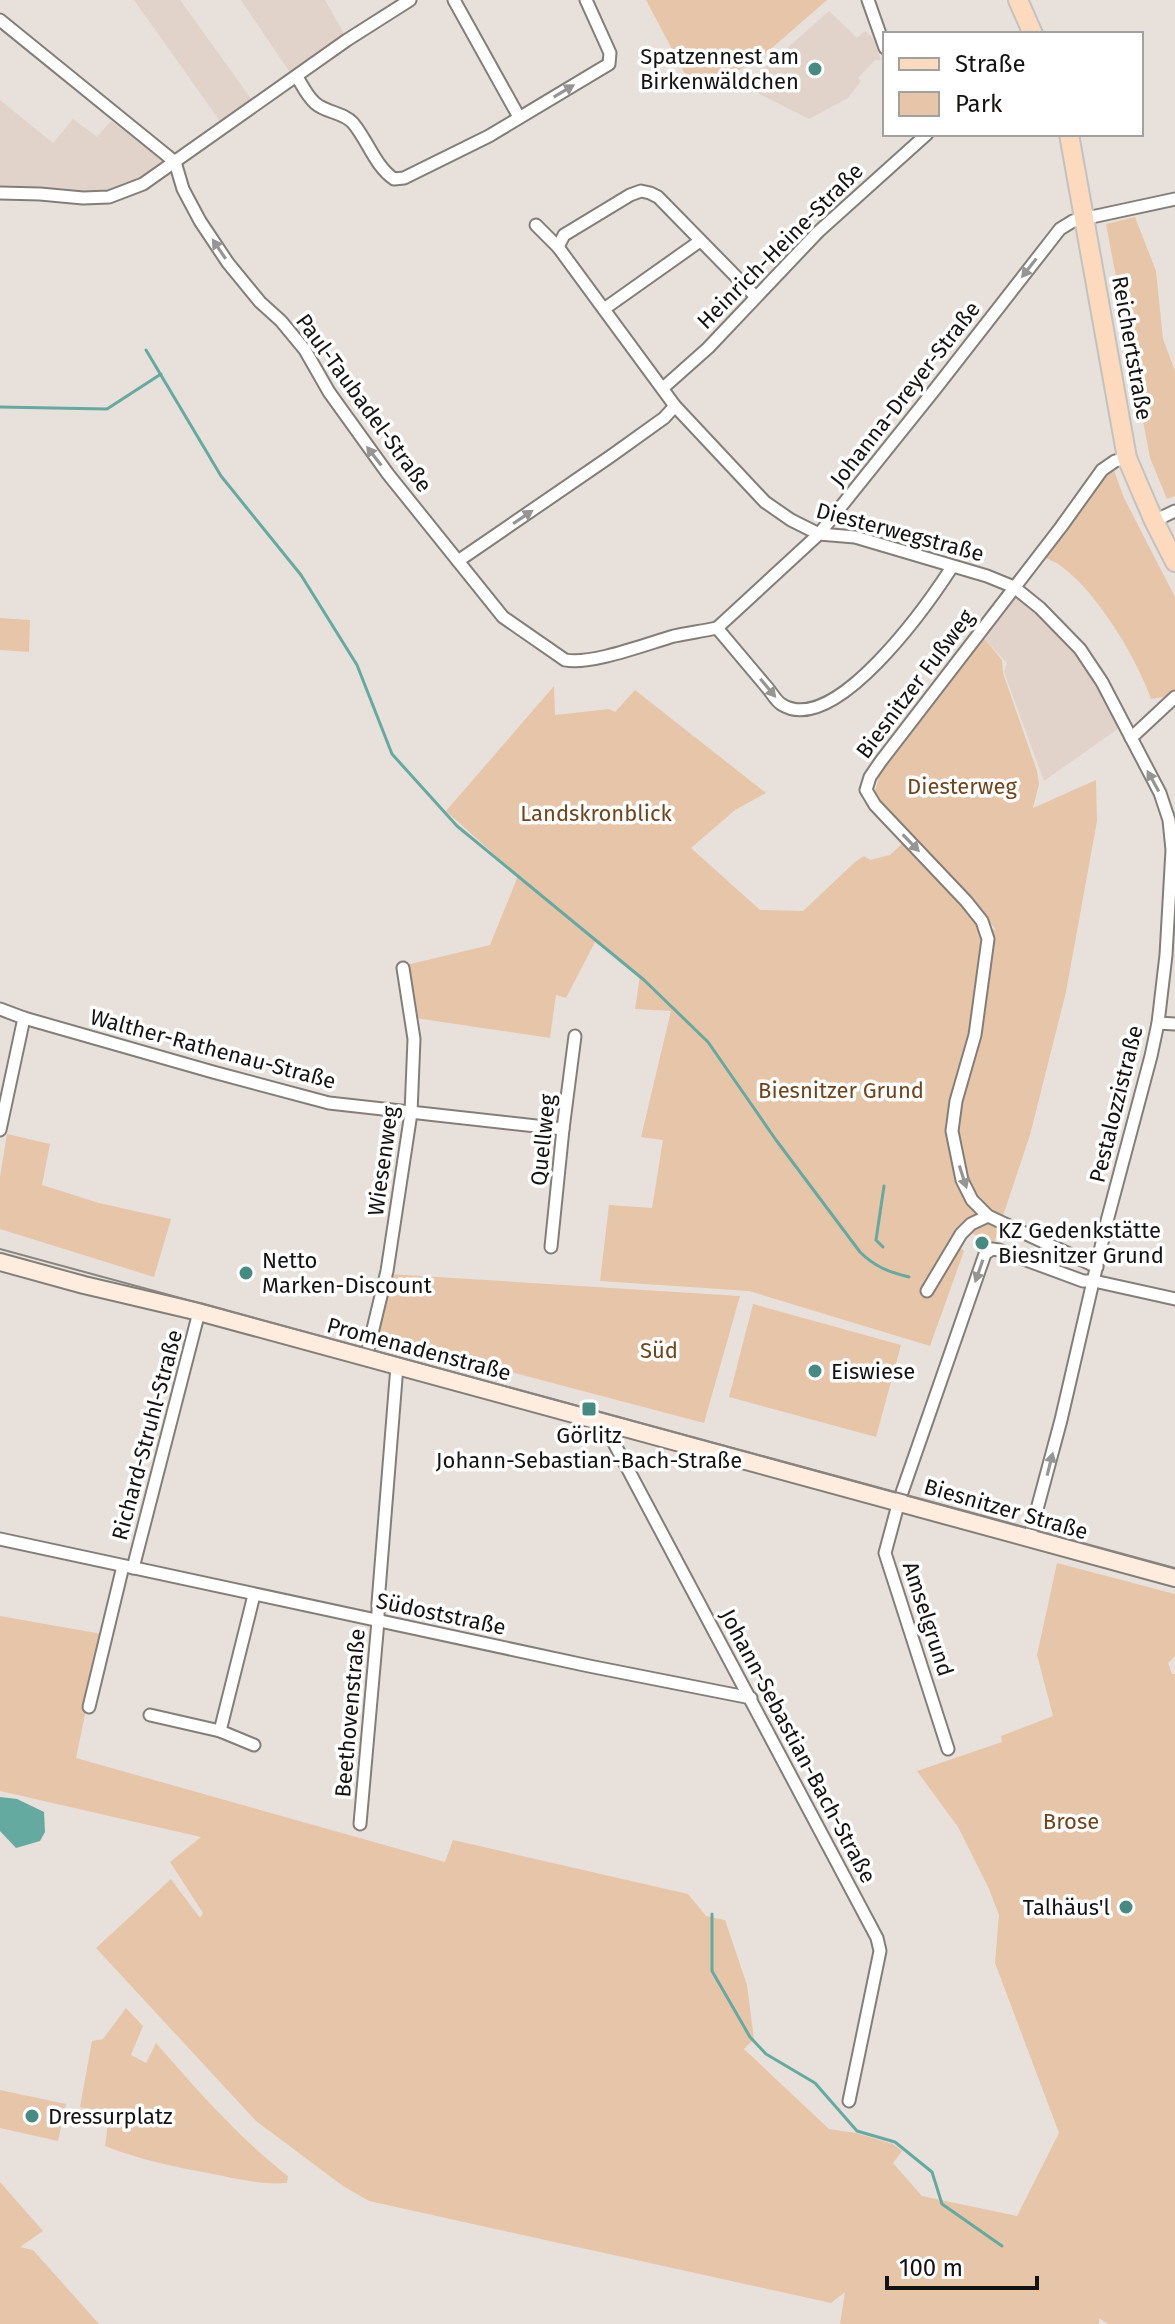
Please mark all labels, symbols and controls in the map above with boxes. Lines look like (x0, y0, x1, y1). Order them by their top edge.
legend (883, 32, 1143, 136)
place label: Spatzennest am Birkenwäldchen (640, 43, 799, 95)
text: Straße (955, 50, 1026, 78)
marker: Spatzennest am Birkenwäldchen (806, 60, 824, 78)
one-way arrow (552, 84, 575, 98)
text: Park (955, 90, 1003, 118)
street label: Heinrich-Heine-Straße (691, 157, 869, 335)
one-way arrow (212, 238, 226, 260)
one-way arrow (1022, 258, 1038, 278)
street label: Reichertstraße (1106, 274, 1158, 422)
street label: Johanna-Dreyer-Straße (824, 296, 986, 492)
street label: Paul-Taubadel-Straße (290, 308, 438, 498)
one-way arrow (366, 446, 383, 466)
street label: Diesterwegstraße (813, 497, 987, 567)
one-way arrow (512, 509, 533, 524)
street label: Biesnitzer Fußweg (850, 604, 980, 764)
one-way arrow (759, 677, 776, 697)
one-way arrow (1147, 769, 1160, 792)
park label: Diesterweg (907, 773, 1018, 800)
park label: Landskronblick (520, 800, 672, 827)
one-way arrow (901, 833, 920, 852)
street label: Walther-Rathenau-Straße (87, 1003, 339, 1095)
street label: Pestalozzistraße (1083, 1022, 1149, 1186)
park label: Biesnitzer Grund (758, 1077, 924, 1104)
street label: Quellweg (525, 1092, 561, 1187)
street label: Wiesenweg (362, 1104, 404, 1218)
one-way arrow (957, 1165, 970, 1189)
place label: KZ Gedenkstätte Biesnitzer Grund (998, 1217, 1164, 1269)
marker: KZ Gedenkstätte Biesnitzer Grund (973, 1234, 991, 1252)
place label: Netto Marken-Discount (262, 1247, 432, 1299)
one-way arrow (973, 1259, 985, 1283)
marker: Netto Marken-Discount (237, 1264, 255, 1282)
street label: Promenadenstraße (324, 1311, 514, 1387)
street label: Richard-Struhl-Straße (106, 1327, 188, 1543)
park label: Süd (640, 1337, 678, 1364)
place label: Eiswiese (831, 1358, 915, 1385)
marker: Eiswiese (806, 1362, 824, 1380)
marker: Görlitz Johann-Sebastian-Bach-Straße (580, 1400, 598, 1418)
place label: Görlitz Johann-Sebastian-Bach-Straße (436, 1422, 742, 1474)
one-way arrow (1044, 1451, 1057, 1476)
street label: Biesnitzer Straße (921, 1473, 1091, 1545)
street label: Amselgrund (897, 1558, 959, 1680)
street label: Südoststraße (374, 1587, 508, 1641)
street label: Johann-Sebastian-Bach-Straße (714, 1604, 882, 1888)
street label: Beethovenstraße (329, 1627, 371, 1799)
park label: Brose (1043, 1808, 1099, 1835)
place label: Talhäus'l (1023, 1894, 1110, 1921)
marker: Talhäus'l (1117, 1898, 1135, 1916)
place label: Dressurplatz (48, 2103, 173, 2130)
marker: Dressurplatz (23, 2107, 41, 2125)
scale bar (887, 2240, 1037, 2290)
text: 100 m (899, 2254, 963, 2282)

